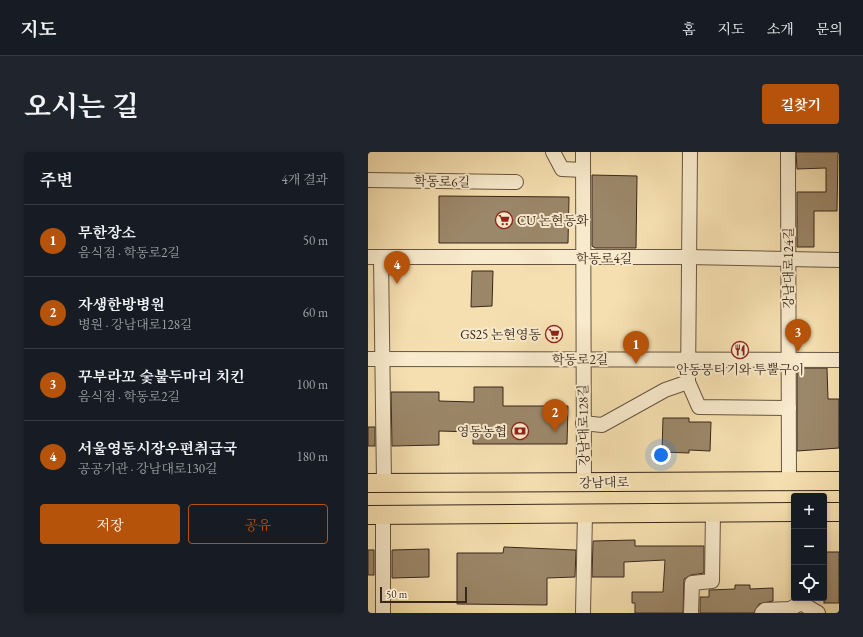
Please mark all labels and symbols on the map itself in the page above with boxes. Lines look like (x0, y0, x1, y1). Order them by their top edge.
street label: 학동로6길 (414, 173, 470, 190)
supermarket icon: CU 논현동화 (494, 210, 514, 230)
place label: CU 논현동화 (517, 212, 589, 229)
street label: 강남대로124길 (780, 227, 797, 309)
street label: 학동로4길 (576, 250, 632, 267)
pin: 4 (384, 251, 410, 284)
pin: 3 (785, 319, 811, 352)
supermarket icon: GS25 논현영동 (544, 324, 564, 344)
place label: GS25 논현영동 (460, 326, 541, 343)
pin: 1 (623, 331, 649, 364)
restaurant icon: 안동뭉티기와 투뿔구이 (730, 340, 750, 360)
street label: 학동로2길 (552, 351, 608, 368)
place label: 안동뭉티기와 투뿔구이 (676, 361, 804, 378)
street label: 강남대로128길 (574, 384, 593, 466)
pin: 2 (542, 399, 568, 432)
bank icon: 영동농협 (510, 421, 530, 441)
place label: 영동농협 (457, 423, 507, 440)
your location (651, 445, 671, 465)
street label: 강남대로 (579, 474, 630, 491)
scale bar (380, 585, 467, 604)

